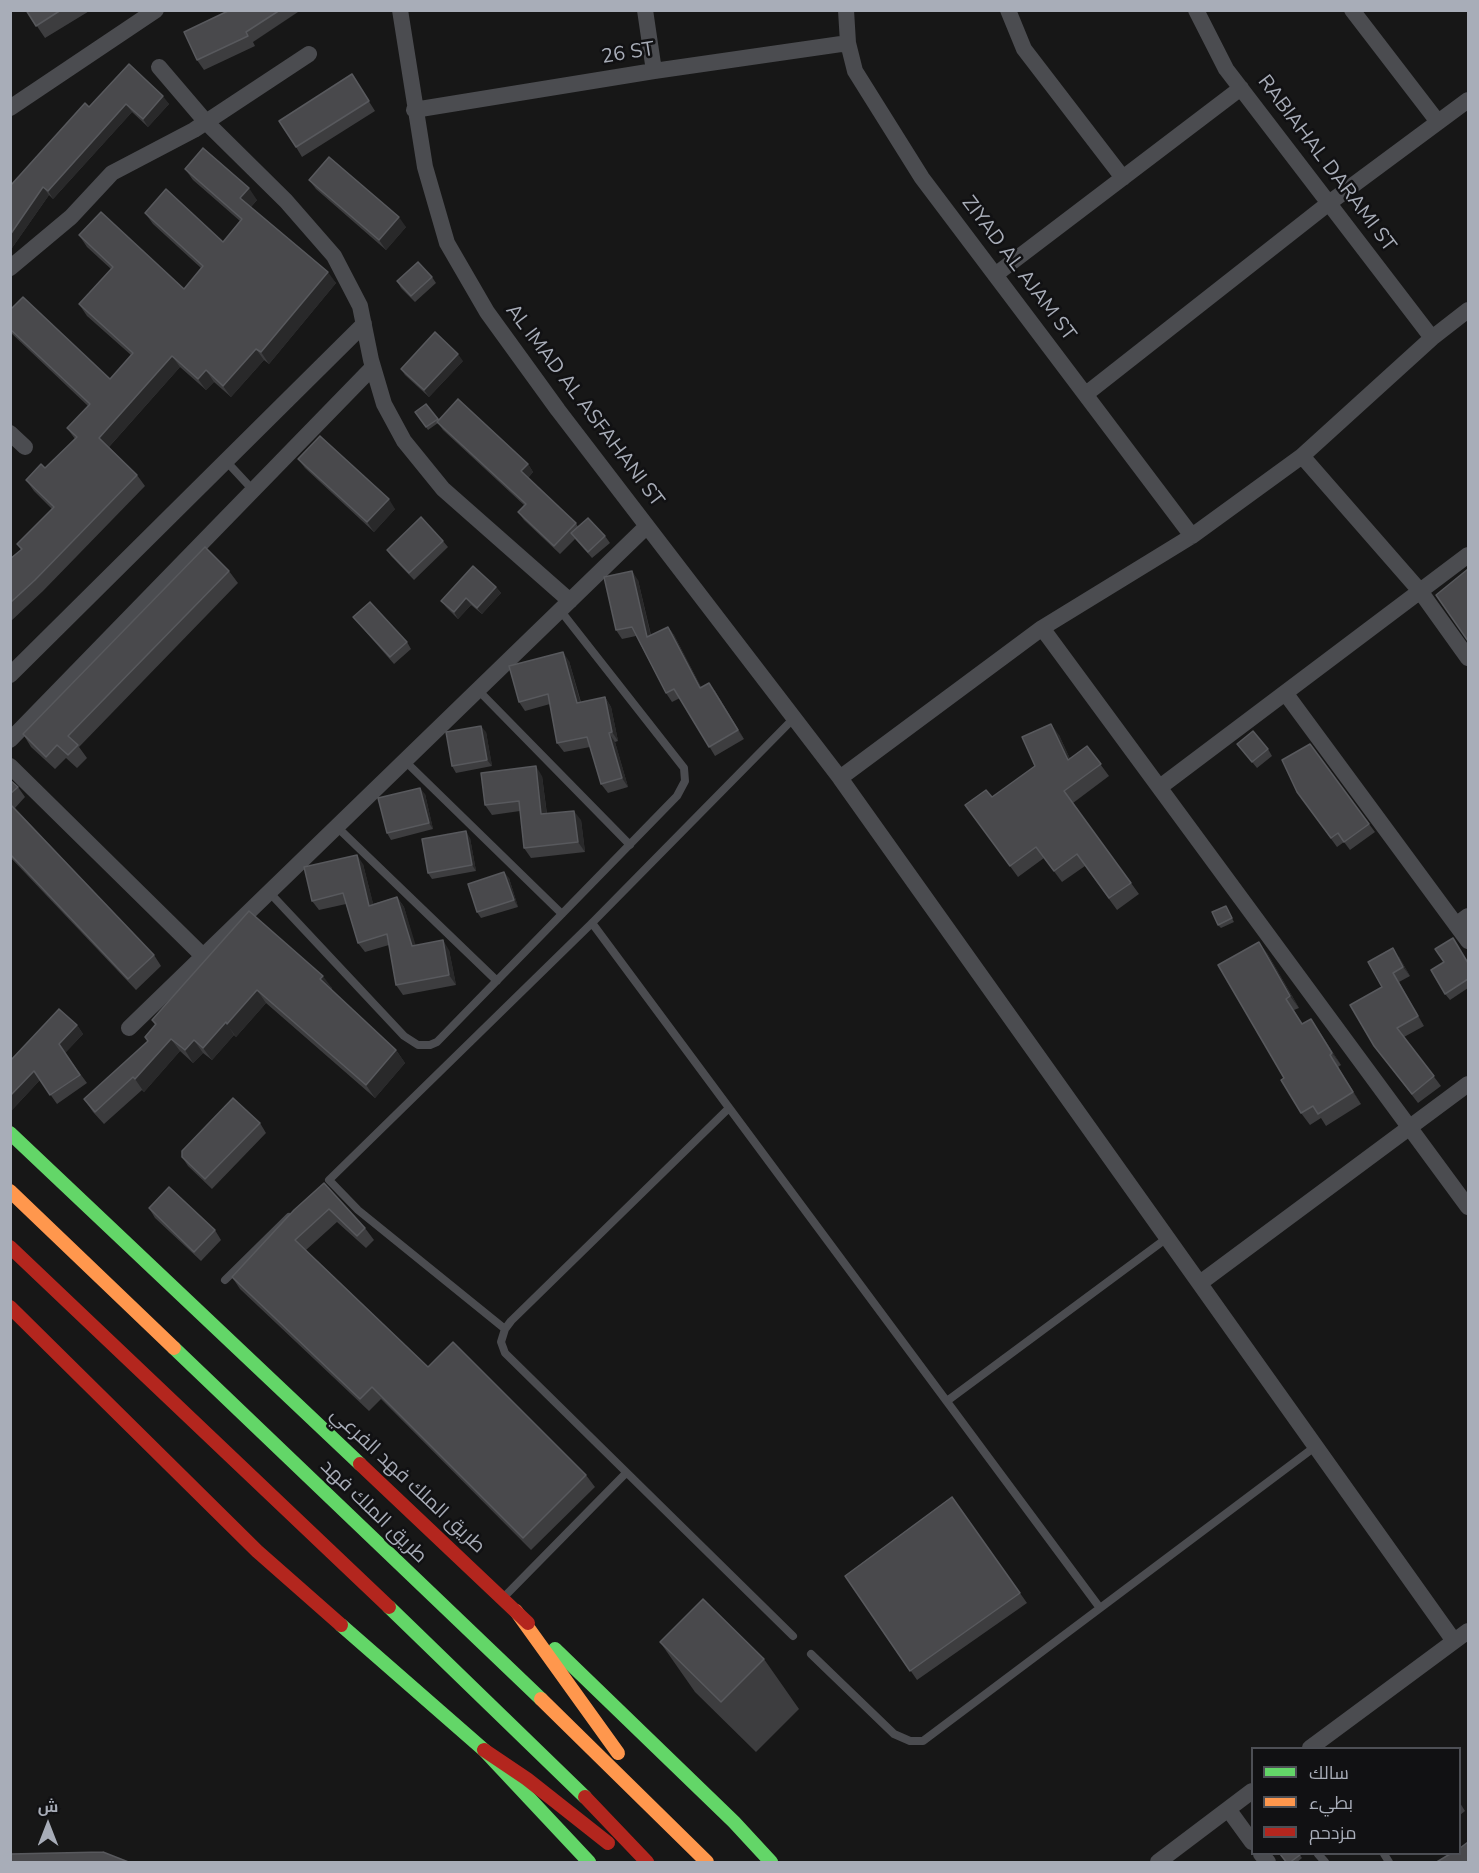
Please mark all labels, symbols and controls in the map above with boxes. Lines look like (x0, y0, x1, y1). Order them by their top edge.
street label: 26 ST (600, 38, 656, 70)
street label: RABIAHAL DARAMI ST (1252, 71, 1400, 257)
street label: ZIYAD AL AJAM ST (956, 192, 1080, 346)
street label: AL IMAD AL ASFAHANI ST (500, 300, 668, 512)
street label: طريق الملك فهد الفرعي (325, 1403, 489, 1559)
street label: طريق الملك فهد (315, 1455, 431, 1569)
legend (1251, 1747, 1461, 1855)
text: سالك (1309, 1761, 1349, 1785)
text: بطيء (1309, 1791, 1353, 1815)
north arrow (18, 1795, 78, 1855)
text: ش (38, 1796, 58, 1818)
text: مزدحم (1309, 1821, 1357, 1845)

